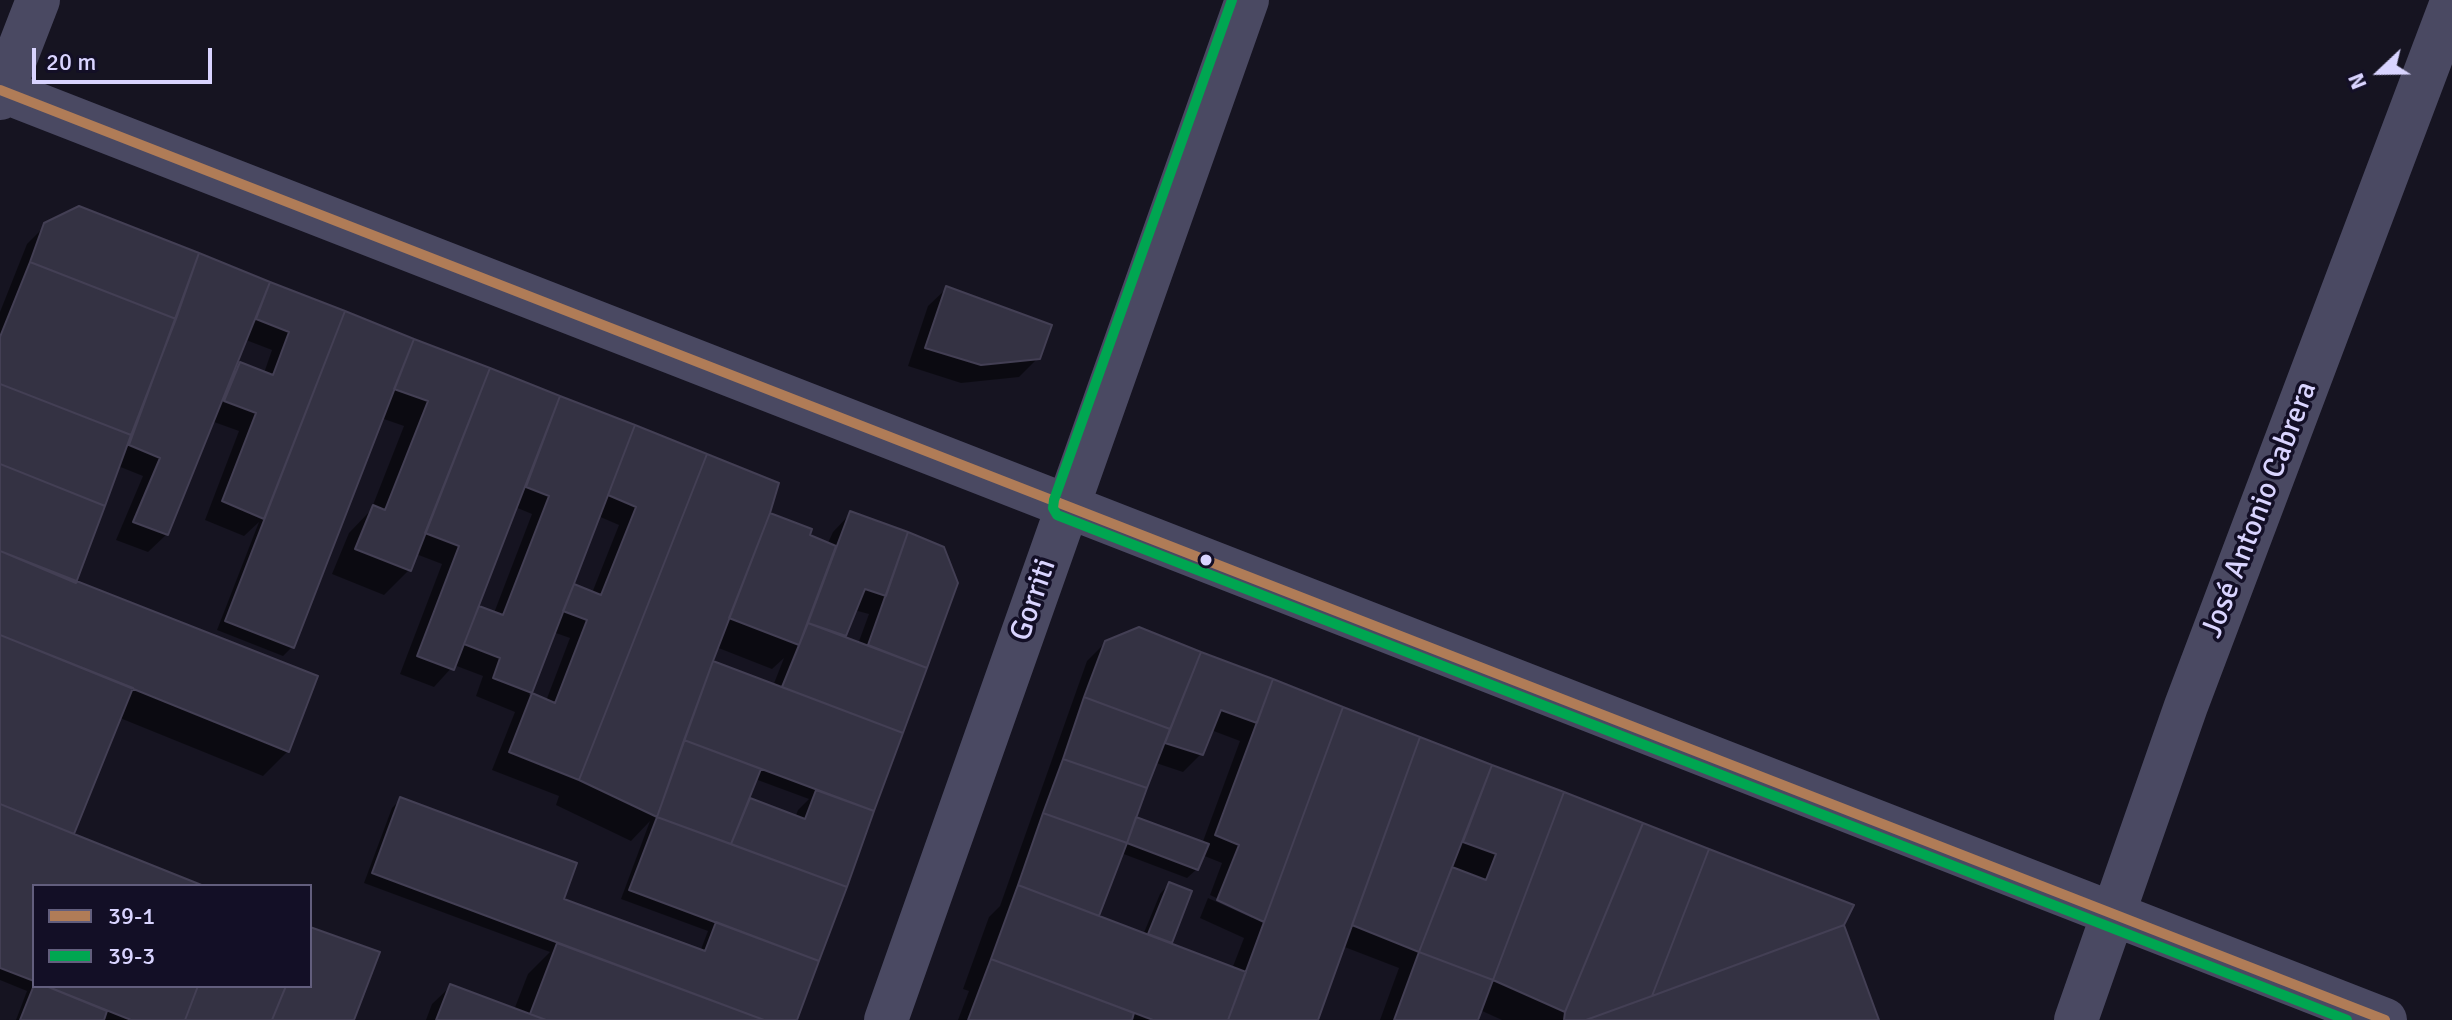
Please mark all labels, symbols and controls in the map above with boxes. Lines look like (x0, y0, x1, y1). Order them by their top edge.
scale bar (36, 32, 216, 82)
north arrow (2340, 32, 2420, 112)
text: 20 m (46, 47, 96, 77)
text: N (2342, 69, 2373, 93)
street label: José Antonio Cabrera (2195, 377, 2325, 643)
unlabelled marker (1198, 552, 1214, 568)
street label: Gorriti (1003, 554, 1065, 646)
legend (32, 884, 312, 988)
text: 39-1 (108, 901, 155, 931)
text: 39-3 (108, 941, 155, 971)

